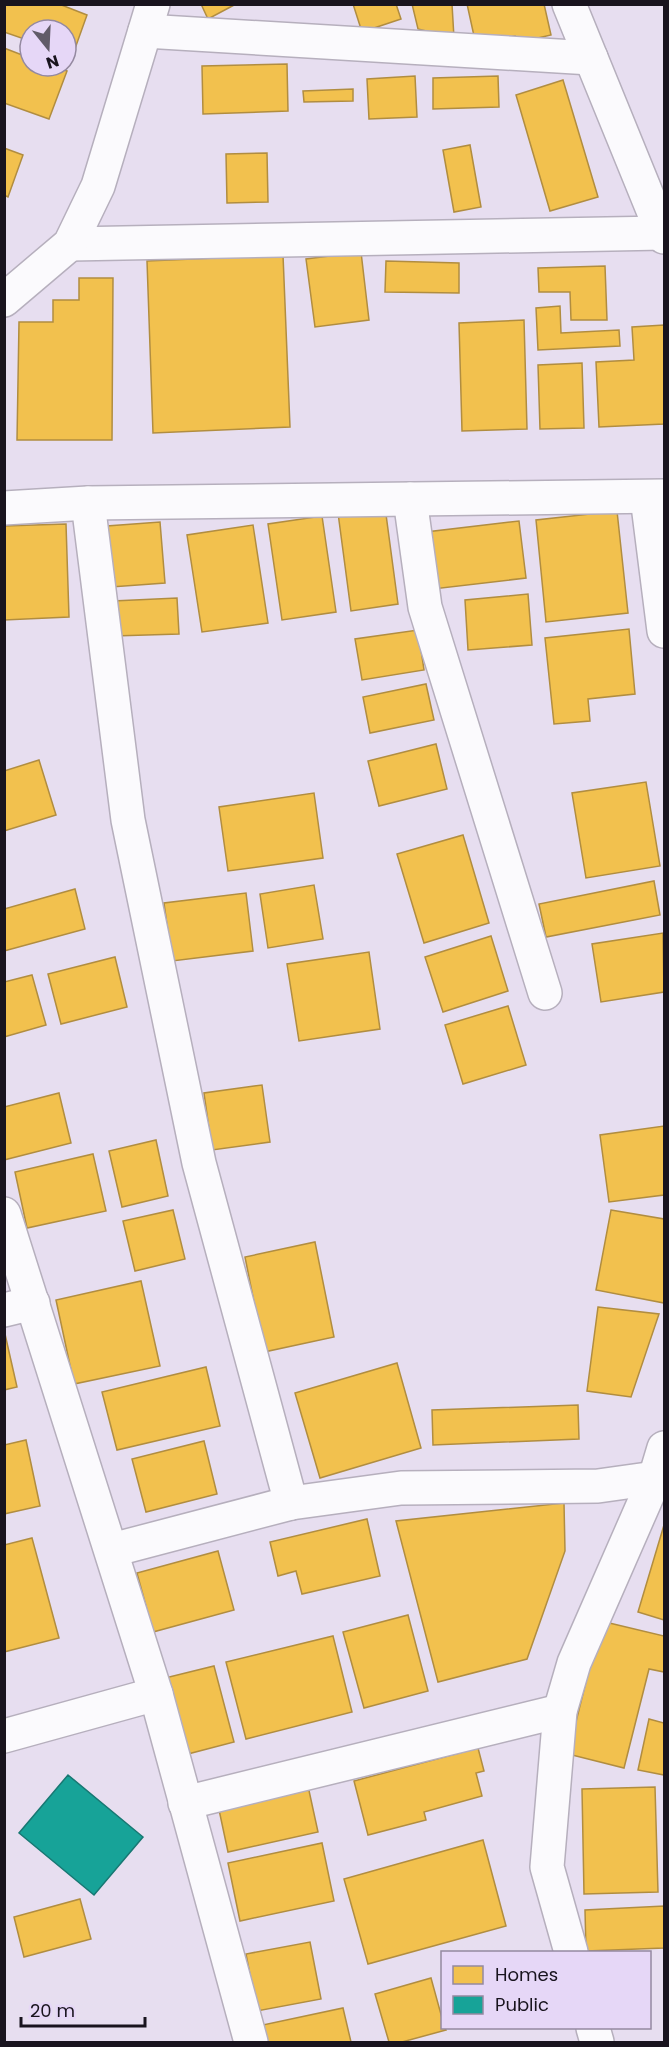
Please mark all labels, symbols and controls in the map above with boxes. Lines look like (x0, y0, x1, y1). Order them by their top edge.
north arrow (18, 18, 78, 78)
text: N (43, 49, 62, 75)
legend (441, 1951, 651, 2029)
text: Homes (495, 1962, 558, 1987)
scale bar (21, 1990, 146, 2028)
text: Public (495, 1992, 549, 2017)
text: 20 m (30, 1998, 75, 2023)

